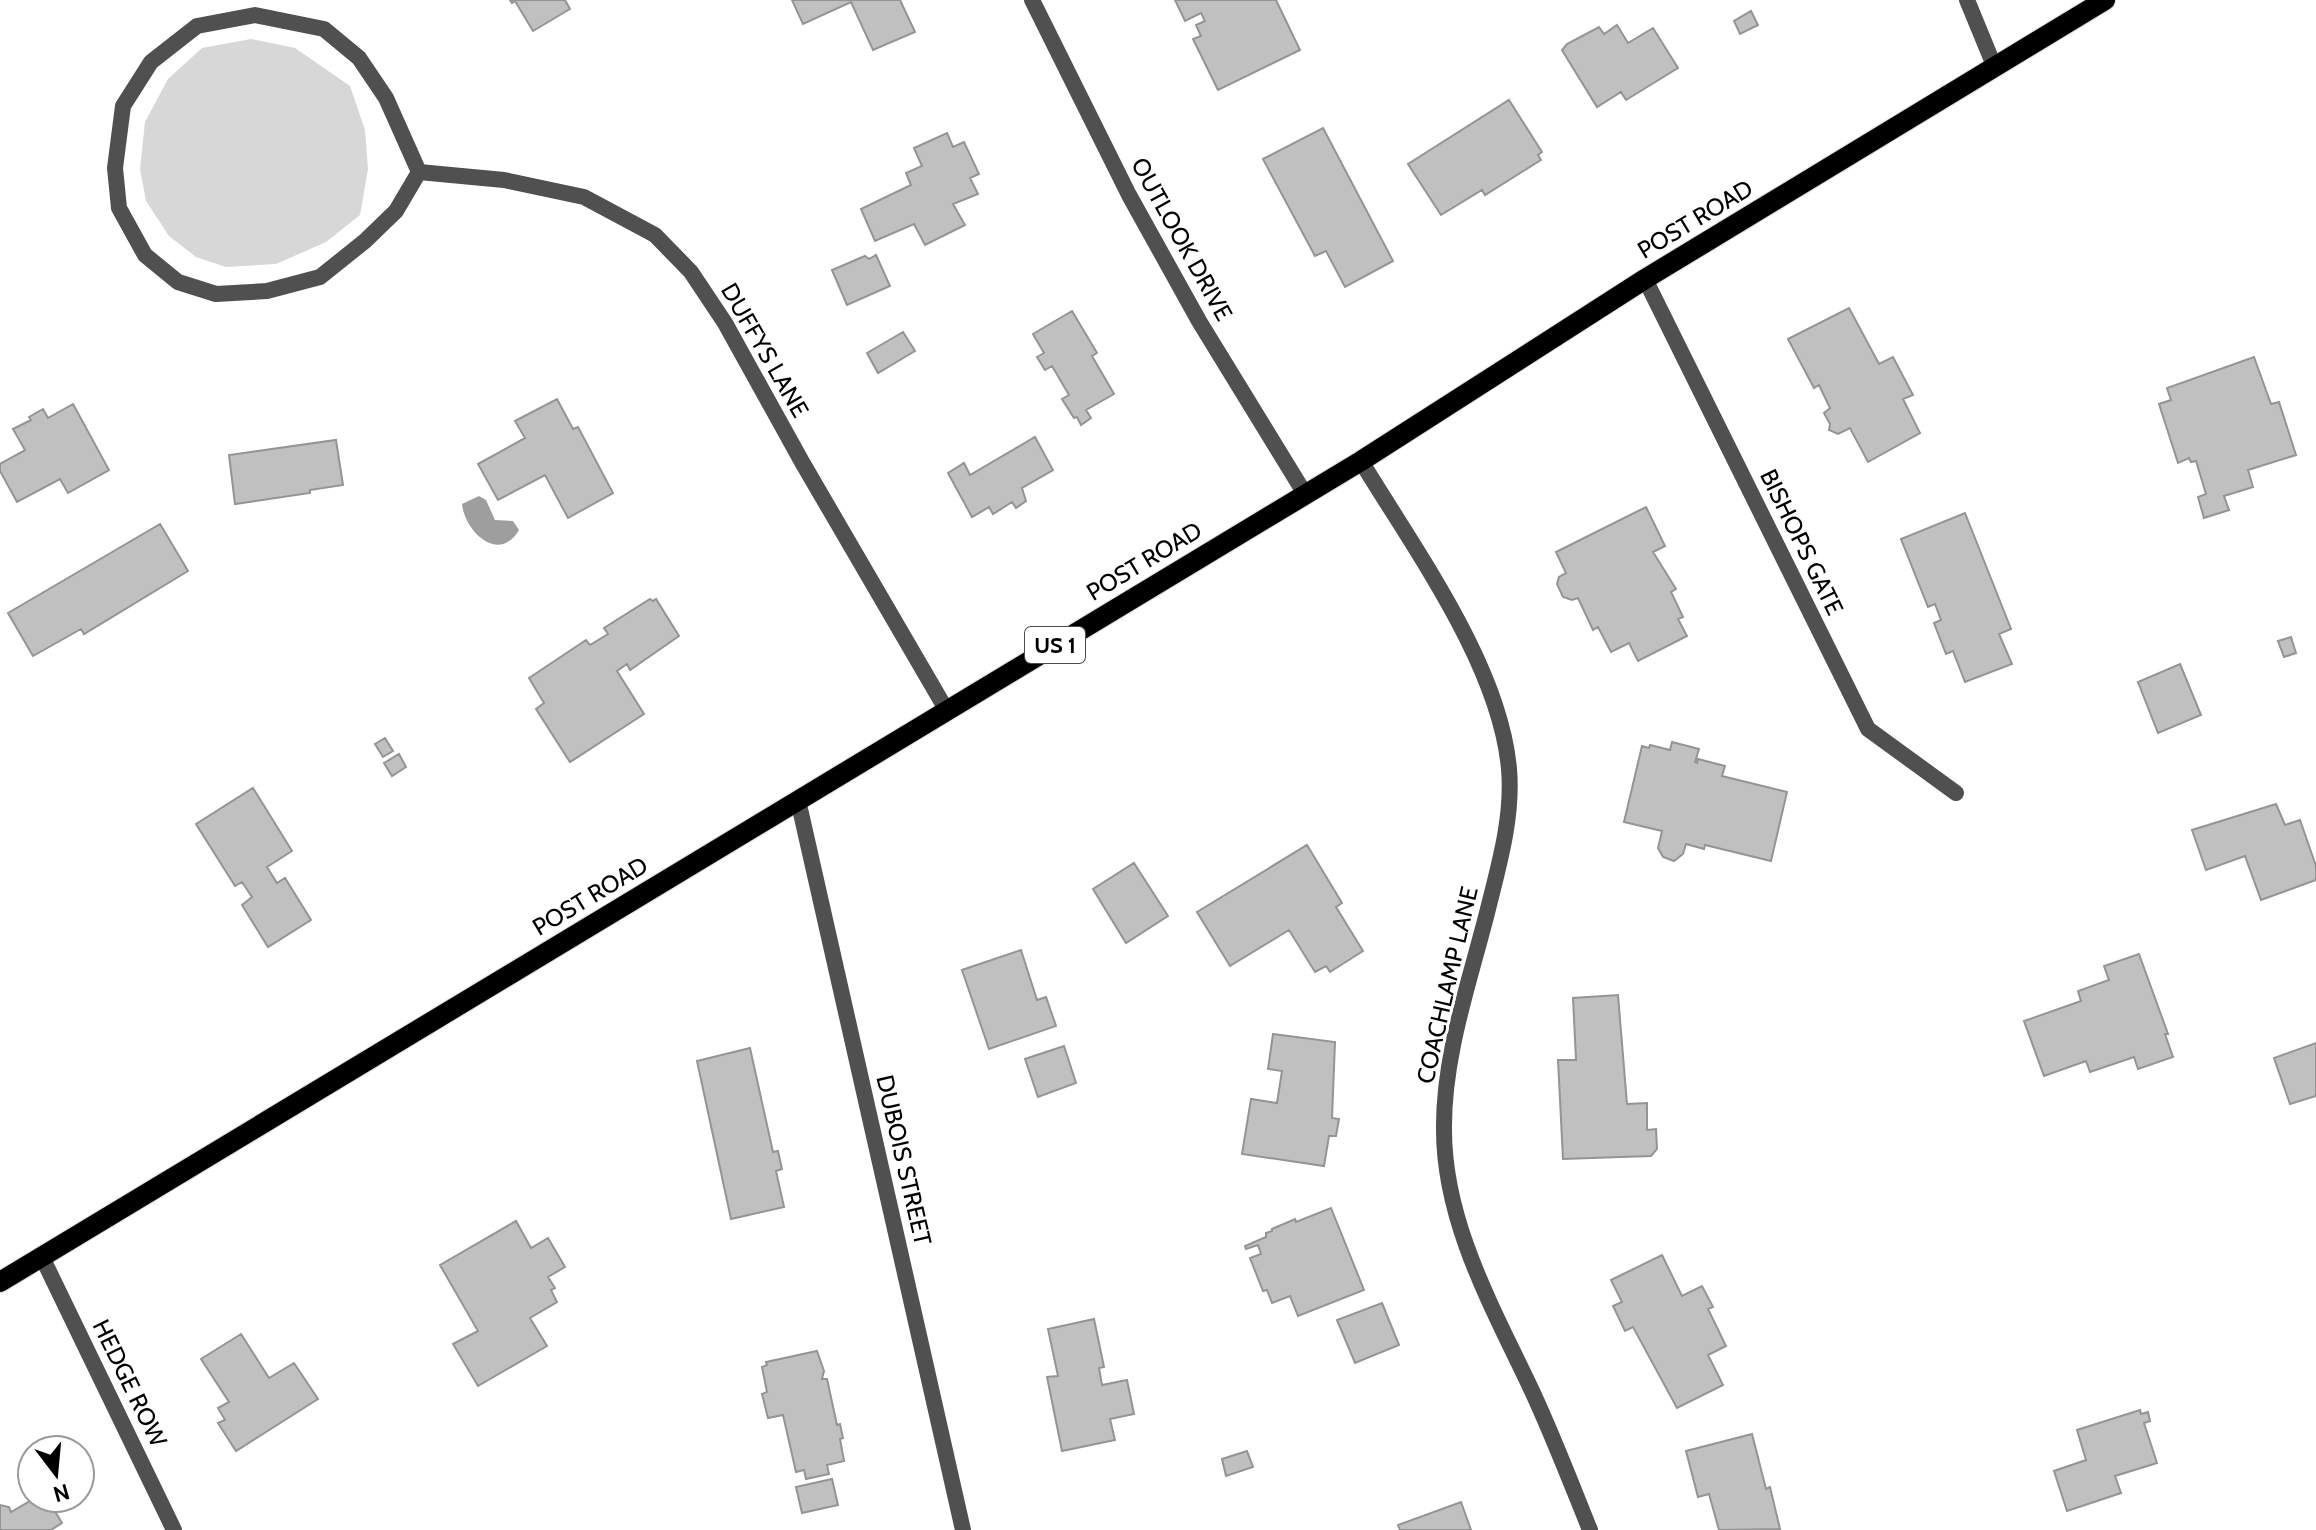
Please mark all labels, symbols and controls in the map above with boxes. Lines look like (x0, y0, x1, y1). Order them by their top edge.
street label: OUTLOOK DRIVE (1125, 152, 1239, 326)
street label: POST ROAD (1632, 173, 1758, 265)
street label: DUFFYS LANE (715, 278, 815, 422)
street label: BISHOPS GATE (1754, 464, 1850, 620)
street label: POST ROAD (1081, 515, 1207, 607)
road number: US 1 (1025, 627, 1085, 663)
street label: POST ROAD (527, 850, 653, 942)
street label: COACHLAMP LANE (1410, 884, 1484, 1086)
street label: DUBOIS STREET (870, 1072, 938, 1248)
street label: HEDGE ROW (87, 1315, 173, 1452)
north arrow (16, 1434, 96, 1514)
text: N (50, 1478, 73, 1508)

